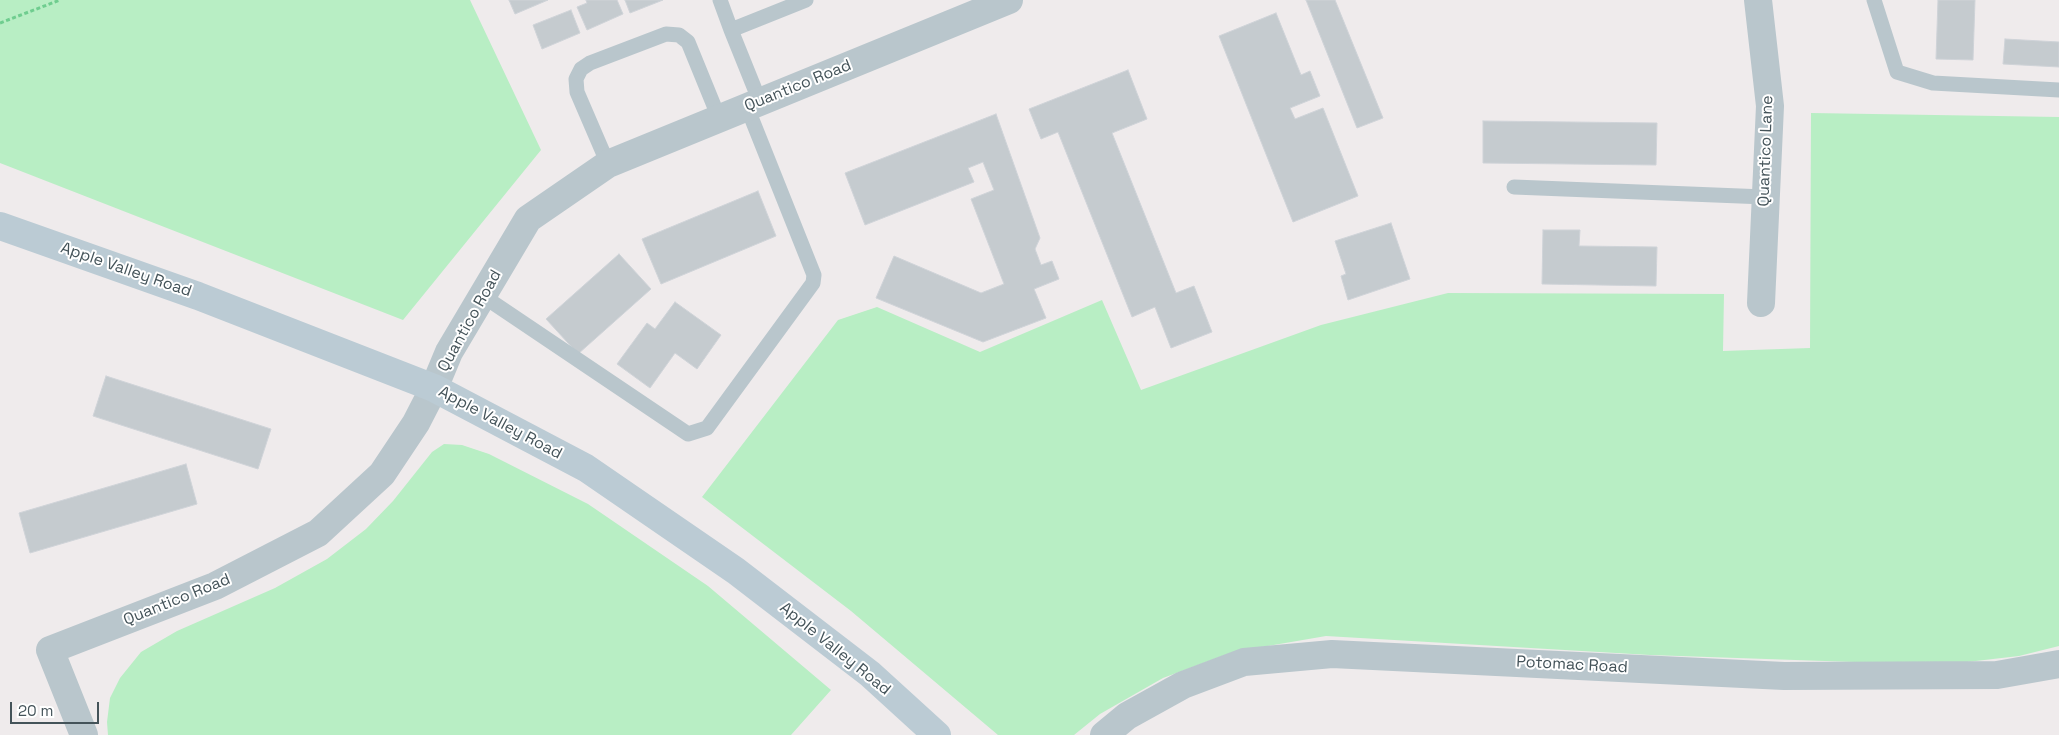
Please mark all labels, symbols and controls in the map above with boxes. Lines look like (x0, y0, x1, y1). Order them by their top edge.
street label: Quantico Road (742, 56, 854, 116)
street label: Quantico Lane (1754, 95, 1778, 207)
street label: Apple Valley Road (58, 239, 194, 301)
street label: Quantico Road (434, 267, 506, 375)
street label: Apple Valley Road (435, 382, 565, 464)
street label: Quantico Road (121, 570, 233, 630)
street label: Apple Valley Road (776, 598, 894, 700)
street label: Potomac Road (1516, 652, 1628, 678)
scale bar (12, 692, 101, 724)
text: 20 m (18, 701, 53, 720)

